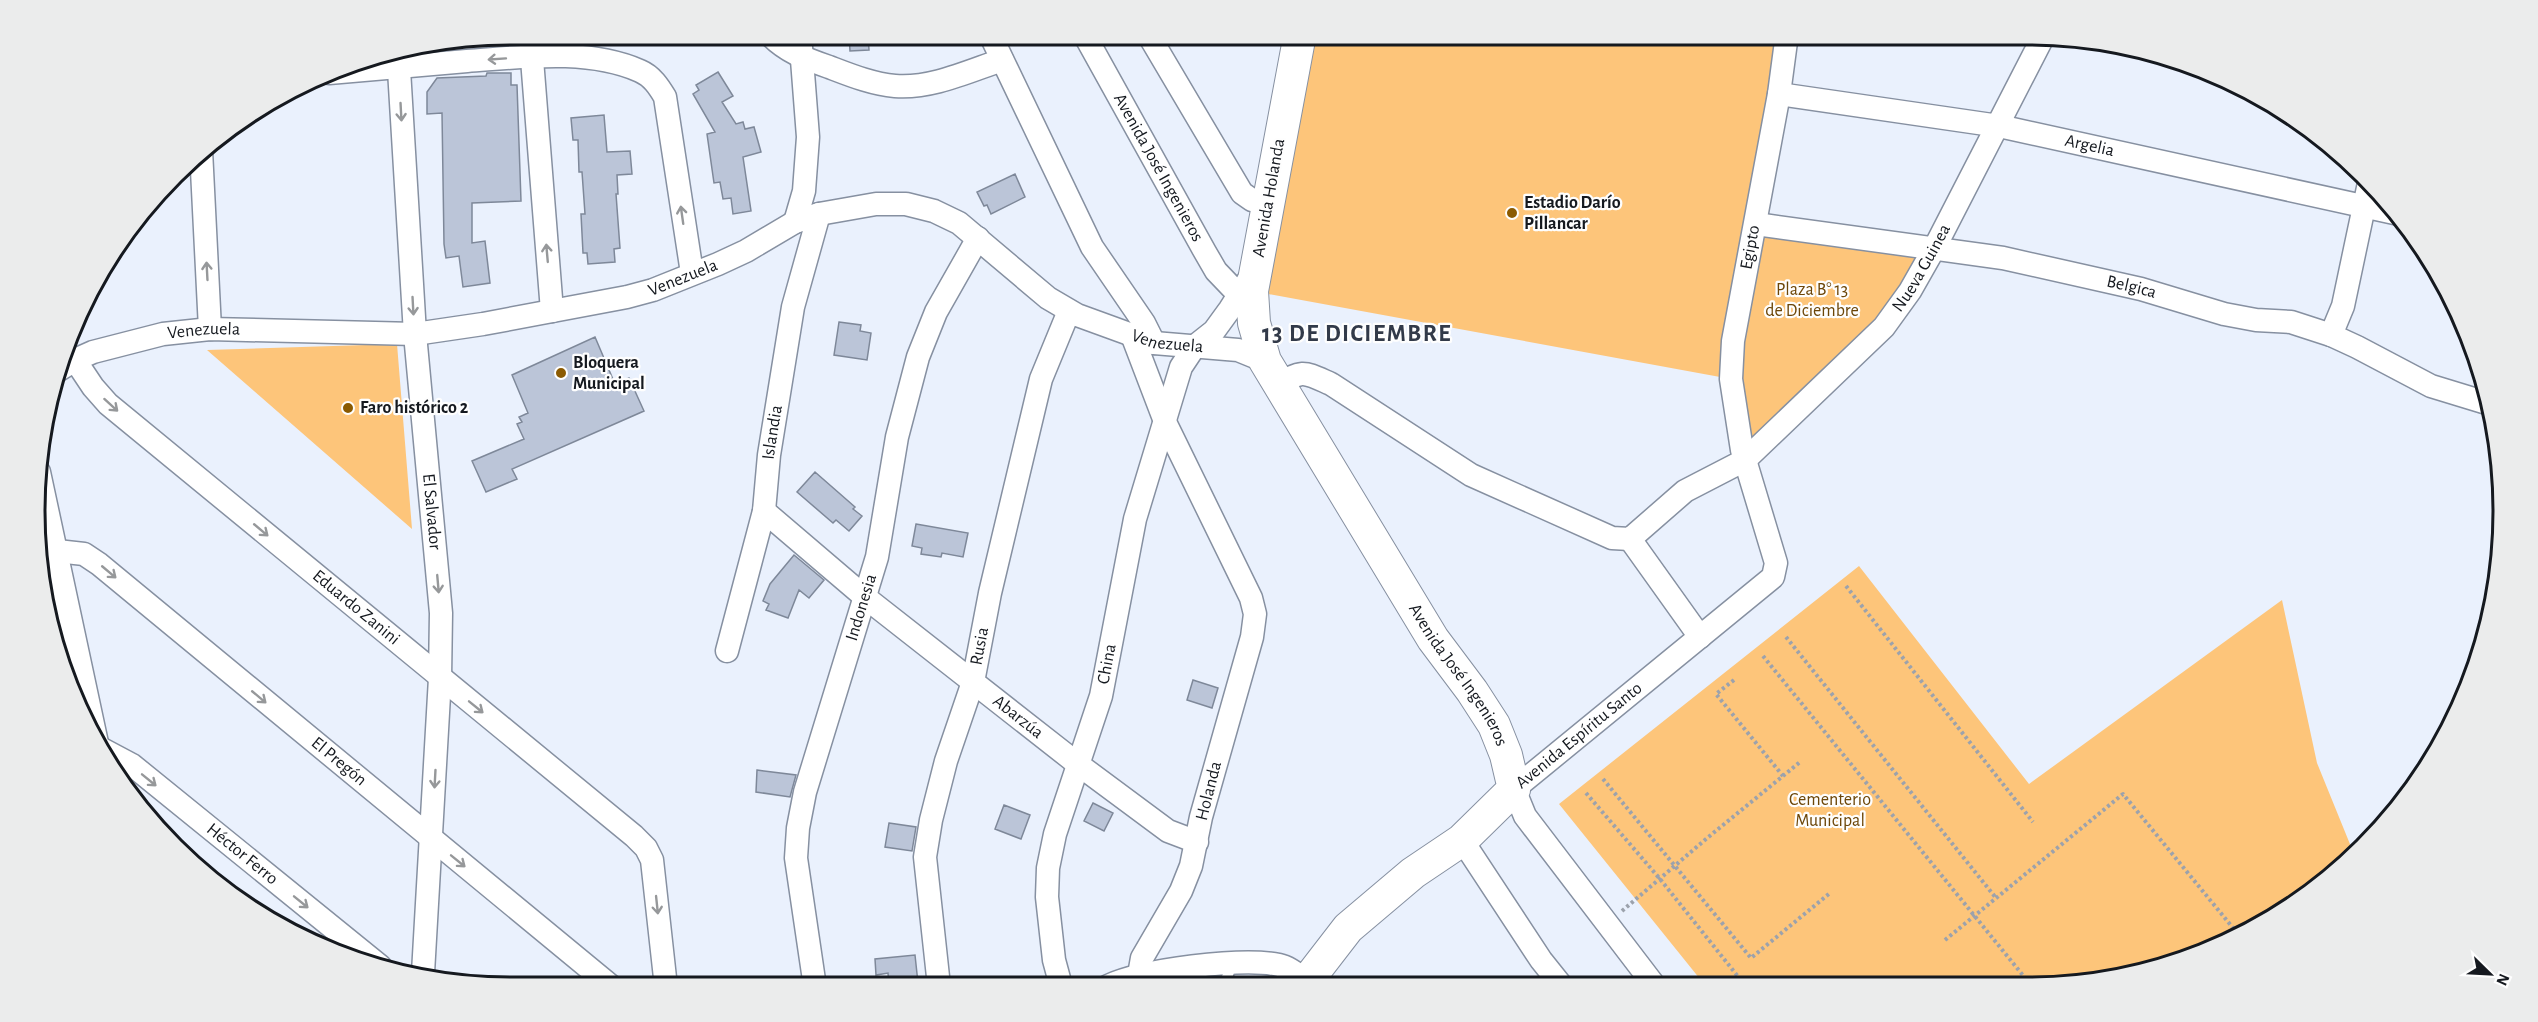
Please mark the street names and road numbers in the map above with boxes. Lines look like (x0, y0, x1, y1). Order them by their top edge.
street label: Avenida José Ingenieros (1110, 91, 1207, 245)
street label: Argelia (2063, 132, 2116, 160)
street label: Avenida Holanda (1250, 137, 1288, 259)
street label: Nueva Guinea (1889, 221, 1954, 315)
street label: Egipto (1738, 224, 1763, 271)
street label: Venezuela (646, 256, 720, 300)
street label: Belgica (2105, 273, 2158, 302)
street label: Venezuela (166, 320, 240, 342)
street label: Venezuela (1129, 326, 1204, 356)
street label: Islandia (760, 404, 786, 460)
street label: El Salvador (419, 473, 444, 551)
street label: Eduardo Zanini (309, 567, 403, 648)
street label: Indonesia (843, 572, 880, 643)
street label: Avenida José Ingenieros (1405, 601, 1510, 749)
street label: Rusia (967, 626, 992, 667)
street label: China (1094, 642, 1120, 686)
street label: Avenida Espíritu Santo (1513, 679, 1646, 792)
street label: Abarzúa (989, 692, 1046, 742)
street label: El Pregón (308, 734, 370, 790)
street label: Holanda (1193, 760, 1225, 822)
street label: Héctor Ferro (203, 820, 281, 888)

